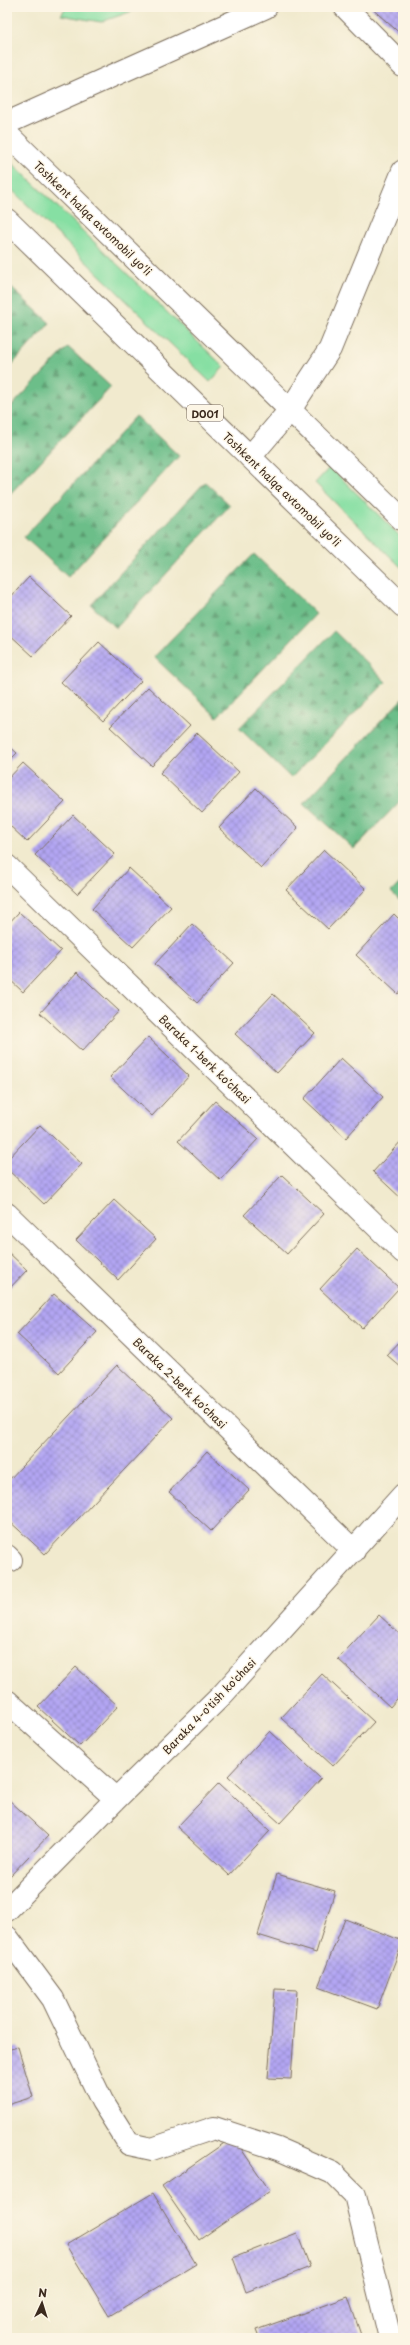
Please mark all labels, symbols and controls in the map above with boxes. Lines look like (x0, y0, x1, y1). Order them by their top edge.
street label: Toshkent halqa avtomobil yo'li (30, 157, 156, 279)
road number: D001 (187, 405, 223, 421)
street label: Toshkent halqa avtomobil yo'li (219, 428, 345, 550)
street label: Baraka 1-berk ko'chasi (155, 1011, 255, 1107)
street label: Baraka 2-berk ko'chasi (129, 1334, 231, 1432)
street label: Baraka 4-o'tish ko'chasi (158, 1654, 260, 1758)
north arrow (22, 2283, 62, 2323)
text: N (38, 2284, 48, 2301)

